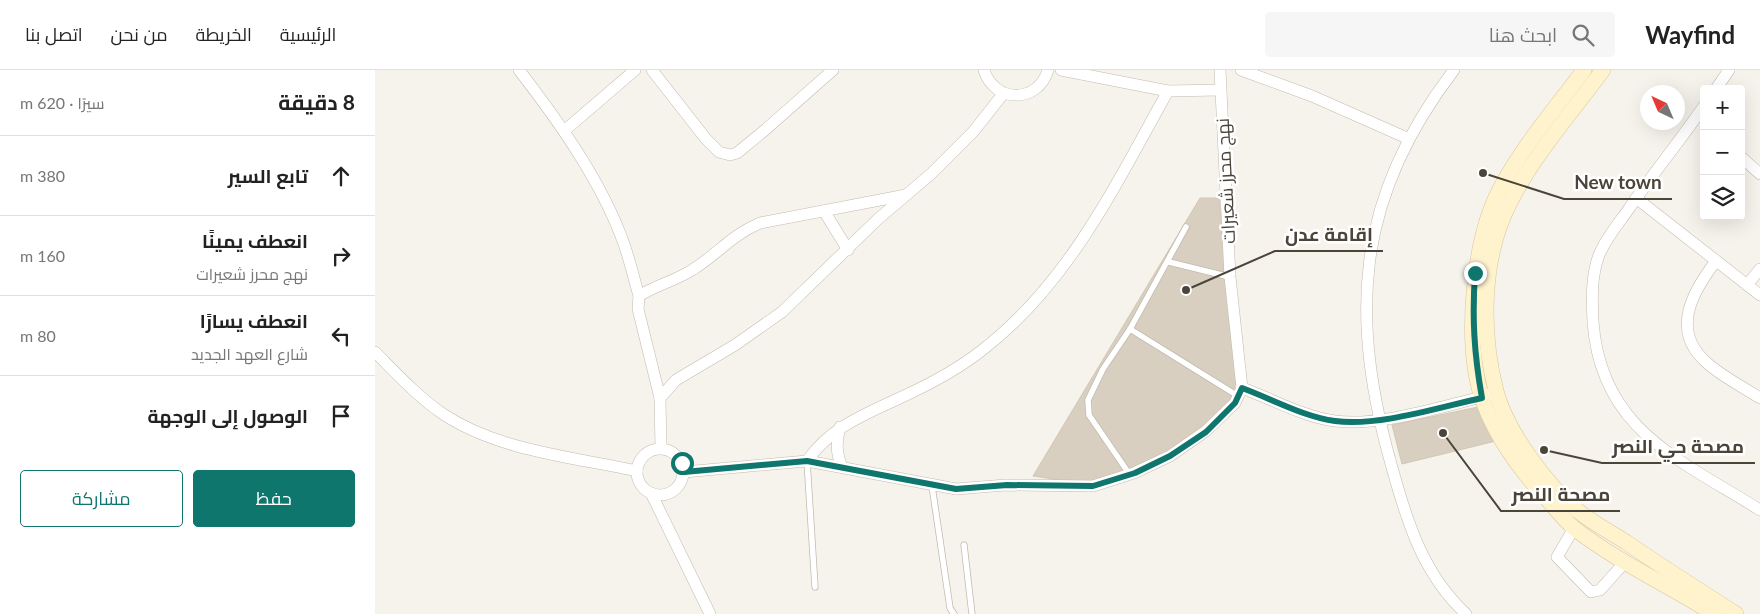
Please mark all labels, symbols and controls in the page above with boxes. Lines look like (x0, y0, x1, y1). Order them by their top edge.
search box (1265, 12, 1615, 57)
text: Wayfind (1645, 20, 1735, 49)
icon: search (1569, 21, 1597, 49)
text: اتصل بنا (25, 23, 83, 45)
text: من نحن (111, 23, 168, 45)
text: الخريطة (196, 23, 252, 45)
text: الرئيسية (280, 23, 336, 45)
text: ابحث هنا (1489, 23, 1557, 46)
north arrow (1640, 85, 1685, 130)
map controls (1700, 85, 1745, 220)
button: + (1700, 85, 1745, 130)
text: 8 دقيقة (278, 89, 355, 114)
text: سيرًا · 620 m (20, 93, 105, 112)
street label: نهج محرز شعيرات (1211, 117, 1241, 244)
button: − (1700, 130, 1745, 175)
icon: ahead (327, 162, 355, 190)
text: تابع السير (228, 164, 308, 187)
callout: New town (1564, 165, 1672, 199)
text: 380 m (20, 166, 65, 185)
text: New town (1574, 170, 1662, 193)
button: layers (1700, 175, 1745, 220)
callout: إقامة عدن (1275, 217, 1383, 251)
text: إقامة عدن (1285, 222, 1373, 248)
text: انعطف يمينًا (202, 229, 308, 252)
icon: right (327, 242, 355, 270)
text: 160 m (20, 246, 65, 265)
route end (1464, 262, 1487, 285)
text: نهج محرز شعيرات (196, 264, 308, 283)
text: انعطف يسارًا (200, 309, 308, 332)
icon: left (327, 322, 355, 350)
text: 80 m (20, 326, 56, 345)
text: شارع العهد الجديد (191, 344, 308, 363)
icon: arrive (327, 402, 355, 430)
text: الوصول إلى الوجهة (147, 404, 308, 427)
callout: مصحة حي النصر (1602, 429, 1755, 463)
text: مصحة حي النصر (1611, 434, 1744, 462)
route start (671, 452, 694, 475)
button: مشاركة (20, 470, 183, 527)
button: حفظ (193, 470, 355, 527)
callout: مصحة النصر (1501, 477, 1620, 511)
text: مصحة النصر (1511, 482, 1610, 506)

